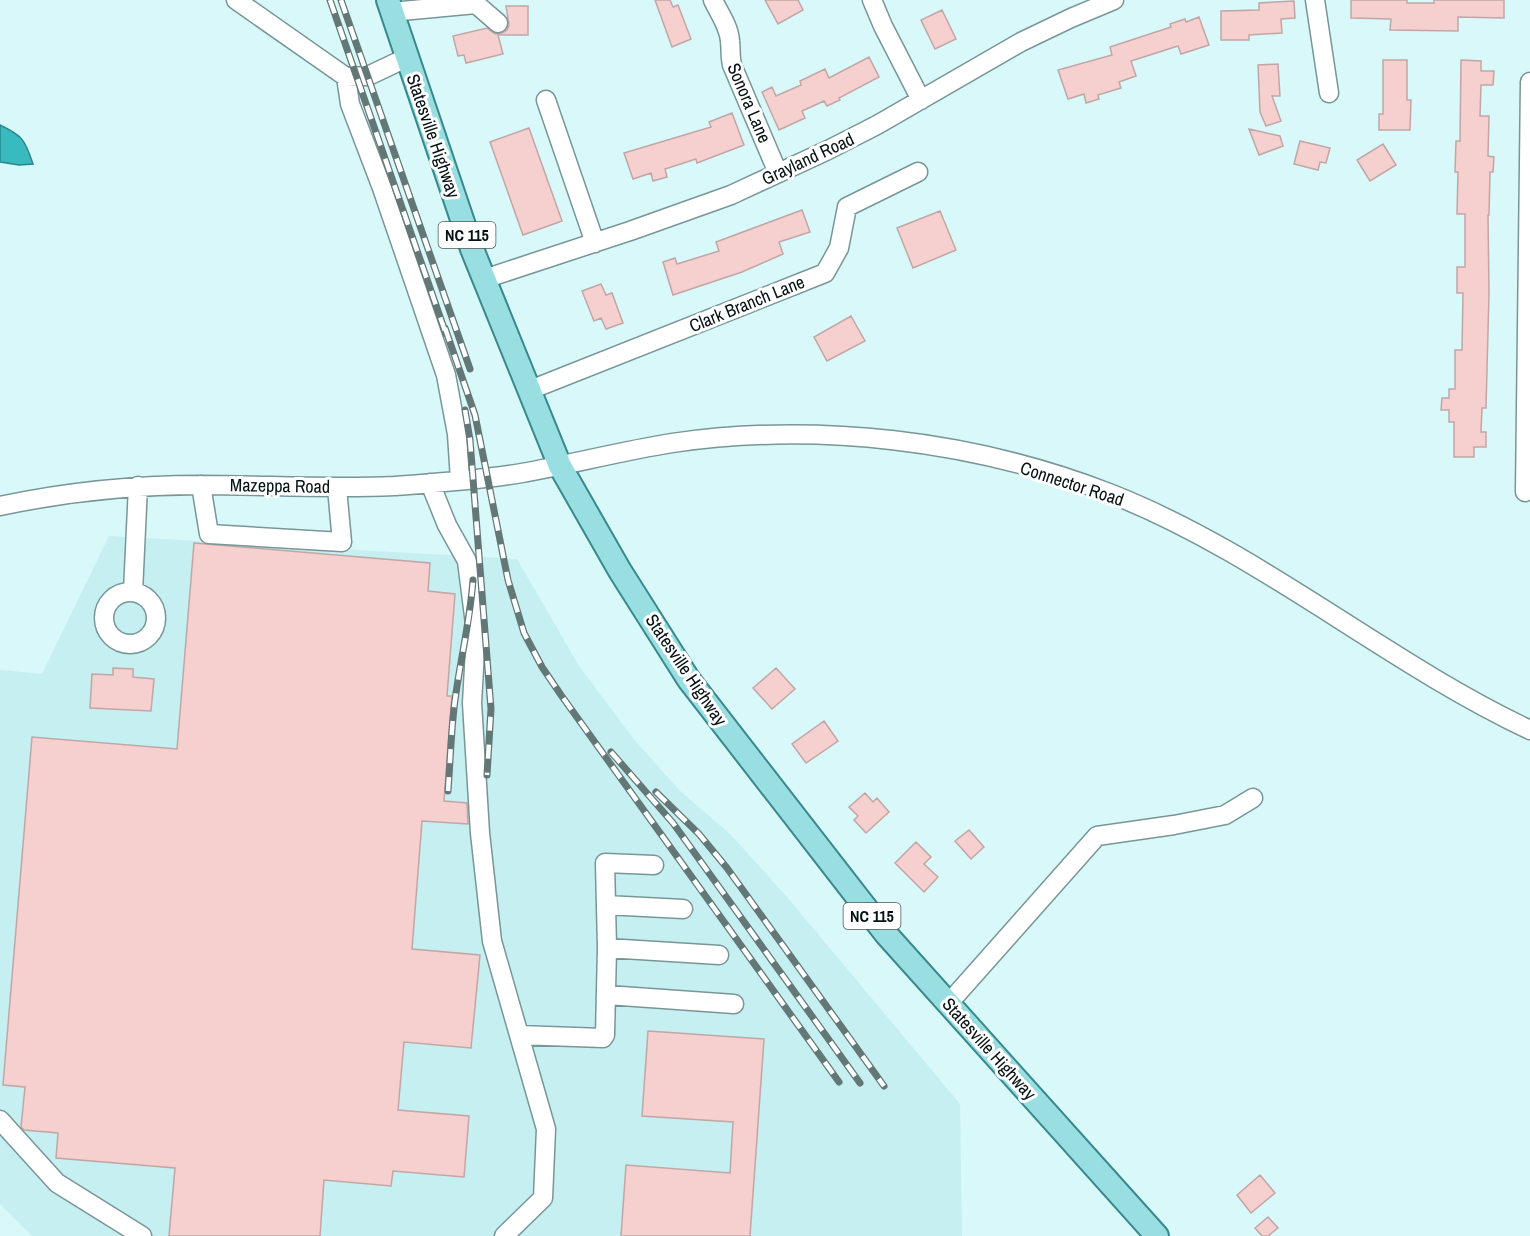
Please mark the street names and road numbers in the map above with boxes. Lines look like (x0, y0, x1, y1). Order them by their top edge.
street label: Sonora Lane (721, 59, 777, 147)
street label: Statesville Highway (401, 70, 467, 202)
street label: Grayland Road (758, 126, 858, 191)
road number: NC 115 (438, 222, 496, 248)
street label: Clark Branch Lane (685, 269, 808, 338)
street label: Connector Road (1017, 455, 1127, 512)
street label: Mazeppa Road (230, 472, 330, 499)
street label: Statesville Highway (640, 609, 733, 731)
road number: NC 115 (844, 903, 900, 929)
street label: Statesville Highway (937, 992, 1042, 1106)

